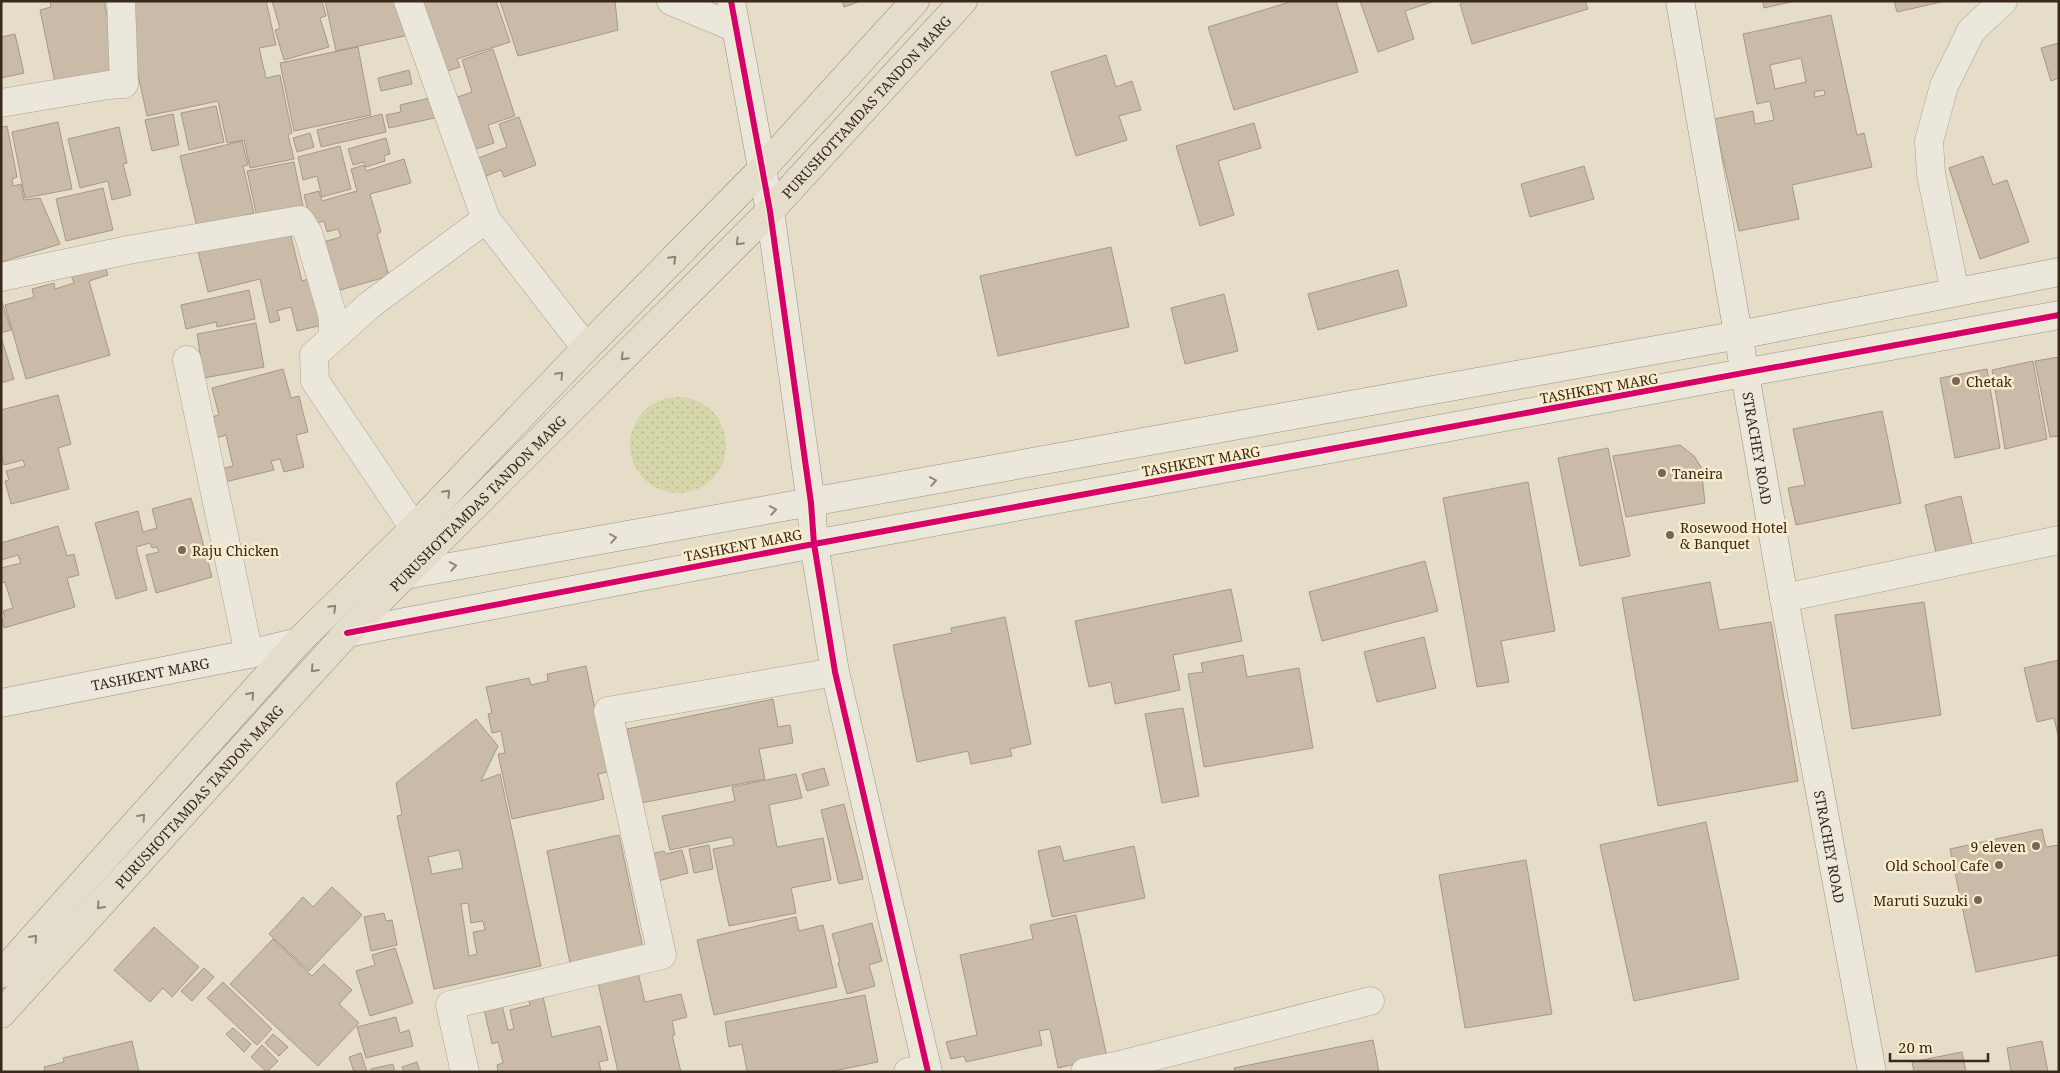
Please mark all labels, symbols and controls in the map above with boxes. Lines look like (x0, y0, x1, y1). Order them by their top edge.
street label: PURUSHOTTAMDAS TANDON MARG (777, 11, 955, 202)
one-way arrow (736, 236, 745, 245)
one-way arrow (668, 256, 677, 265)
one-way arrow (621, 351, 630, 360)
street label: TASHKENT MARG (1538, 368, 1660, 408)
one-way arrow (554, 372, 563, 381)
place label: Chetak (1966, 372, 2013, 391)
marker: Chetak (1950, 375, 1962, 387)
street label: STRACHEY ROAD (1739, 390, 1777, 506)
street label: PURUSHOTTAMDAS TANDON MARG (385, 411, 570, 595)
street label: TASHKENT MARG (1140, 441, 1262, 481)
place label: Taneira (1672, 464, 1723, 483)
marker: Taneira (1656, 467, 1668, 479)
one-way arrow (929, 476, 937, 486)
one-way arrow (442, 489, 451, 498)
one-way arrow (769, 505, 777, 515)
place label: Rosewood Hotel & Banquet (1680, 518, 1788, 553)
street label: TASHKENT MARG (682, 524, 804, 566)
marker: Rosewood Hotel & Banquet (1664, 529, 1676, 541)
one-way arrow (609, 533, 617, 543)
place label: Raju Chicken (192, 541, 279, 560)
marker: Raju Chicken (176, 544, 188, 556)
one-way arrow (449, 562, 457, 572)
one-way arrow (327, 605, 336, 614)
street label: TASHKENT MARG (90, 653, 211, 694)
one-way arrow (311, 663, 320, 672)
one-way arrow (245, 692, 254, 701)
street label: PURUSHOTTAMDAS TANDON MARG (110, 700, 287, 892)
street label: STRACHEY ROAD (1810, 789, 1850, 905)
one-way arrow (136, 813, 145, 822)
place label: 9 eleven (1971, 837, 2026, 856)
marker: 9 eleven (2030, 840, 2042, 852)
place label: Old School Cafe (1885, 856, 1989, 875)
marker: Old School Cafe (1993, 859, 2005, 871)
place label: Maruti Suzuki (1873, 891, 1969, 910)
marker: Maruti Suzuki (1972, 894, 1984, 906)
one-way arrow (96, 900, 105, 909)
one-way arrow (28, 934, 37, 943)
scale bar (1890, 1030, 1988, 1062)
text: 20 m (1898, 1037, 1933, 1057)

